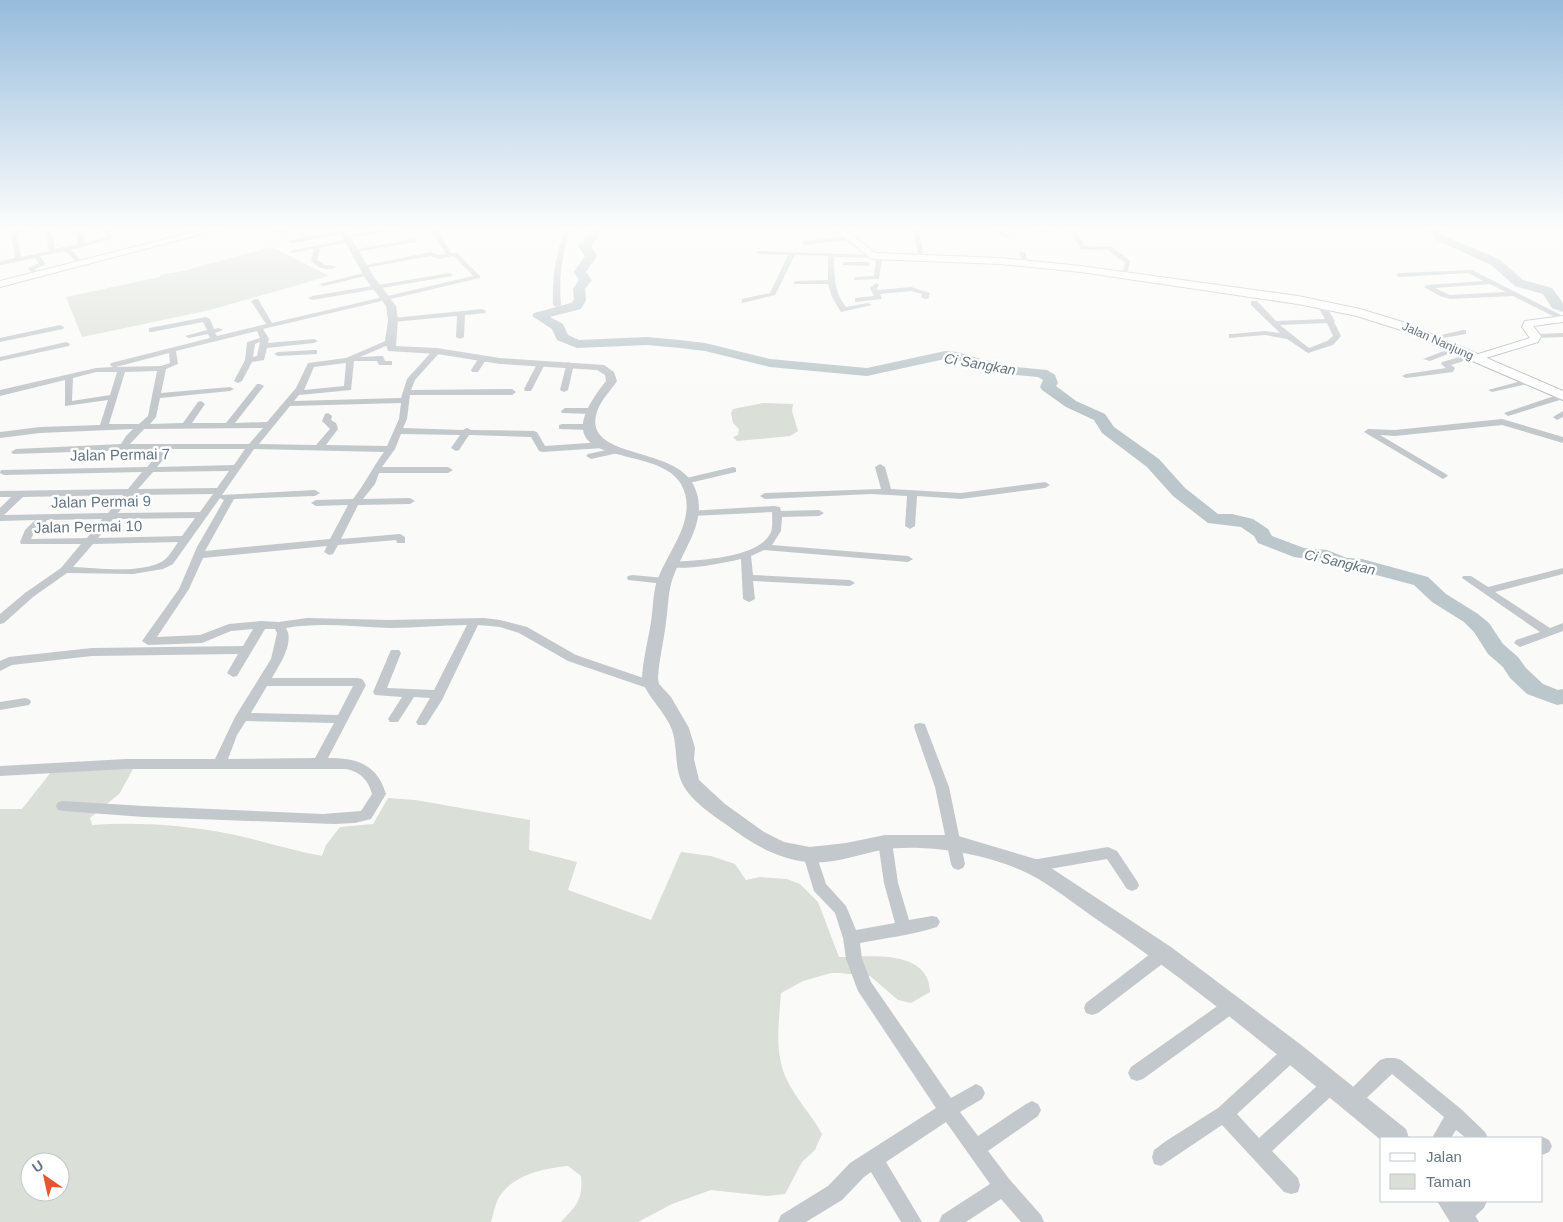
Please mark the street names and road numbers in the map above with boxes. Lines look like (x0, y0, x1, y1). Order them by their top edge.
street label: Jalan Nanjung (1400, 319, 1476, 363)
street label: Jalan Permai 7 (70, 445, 170, 464)
street label: Jalan Permai 9 (51, 492, 151, 511)
street label: Jalan Permai 10 (34, 517, 142, 536)

